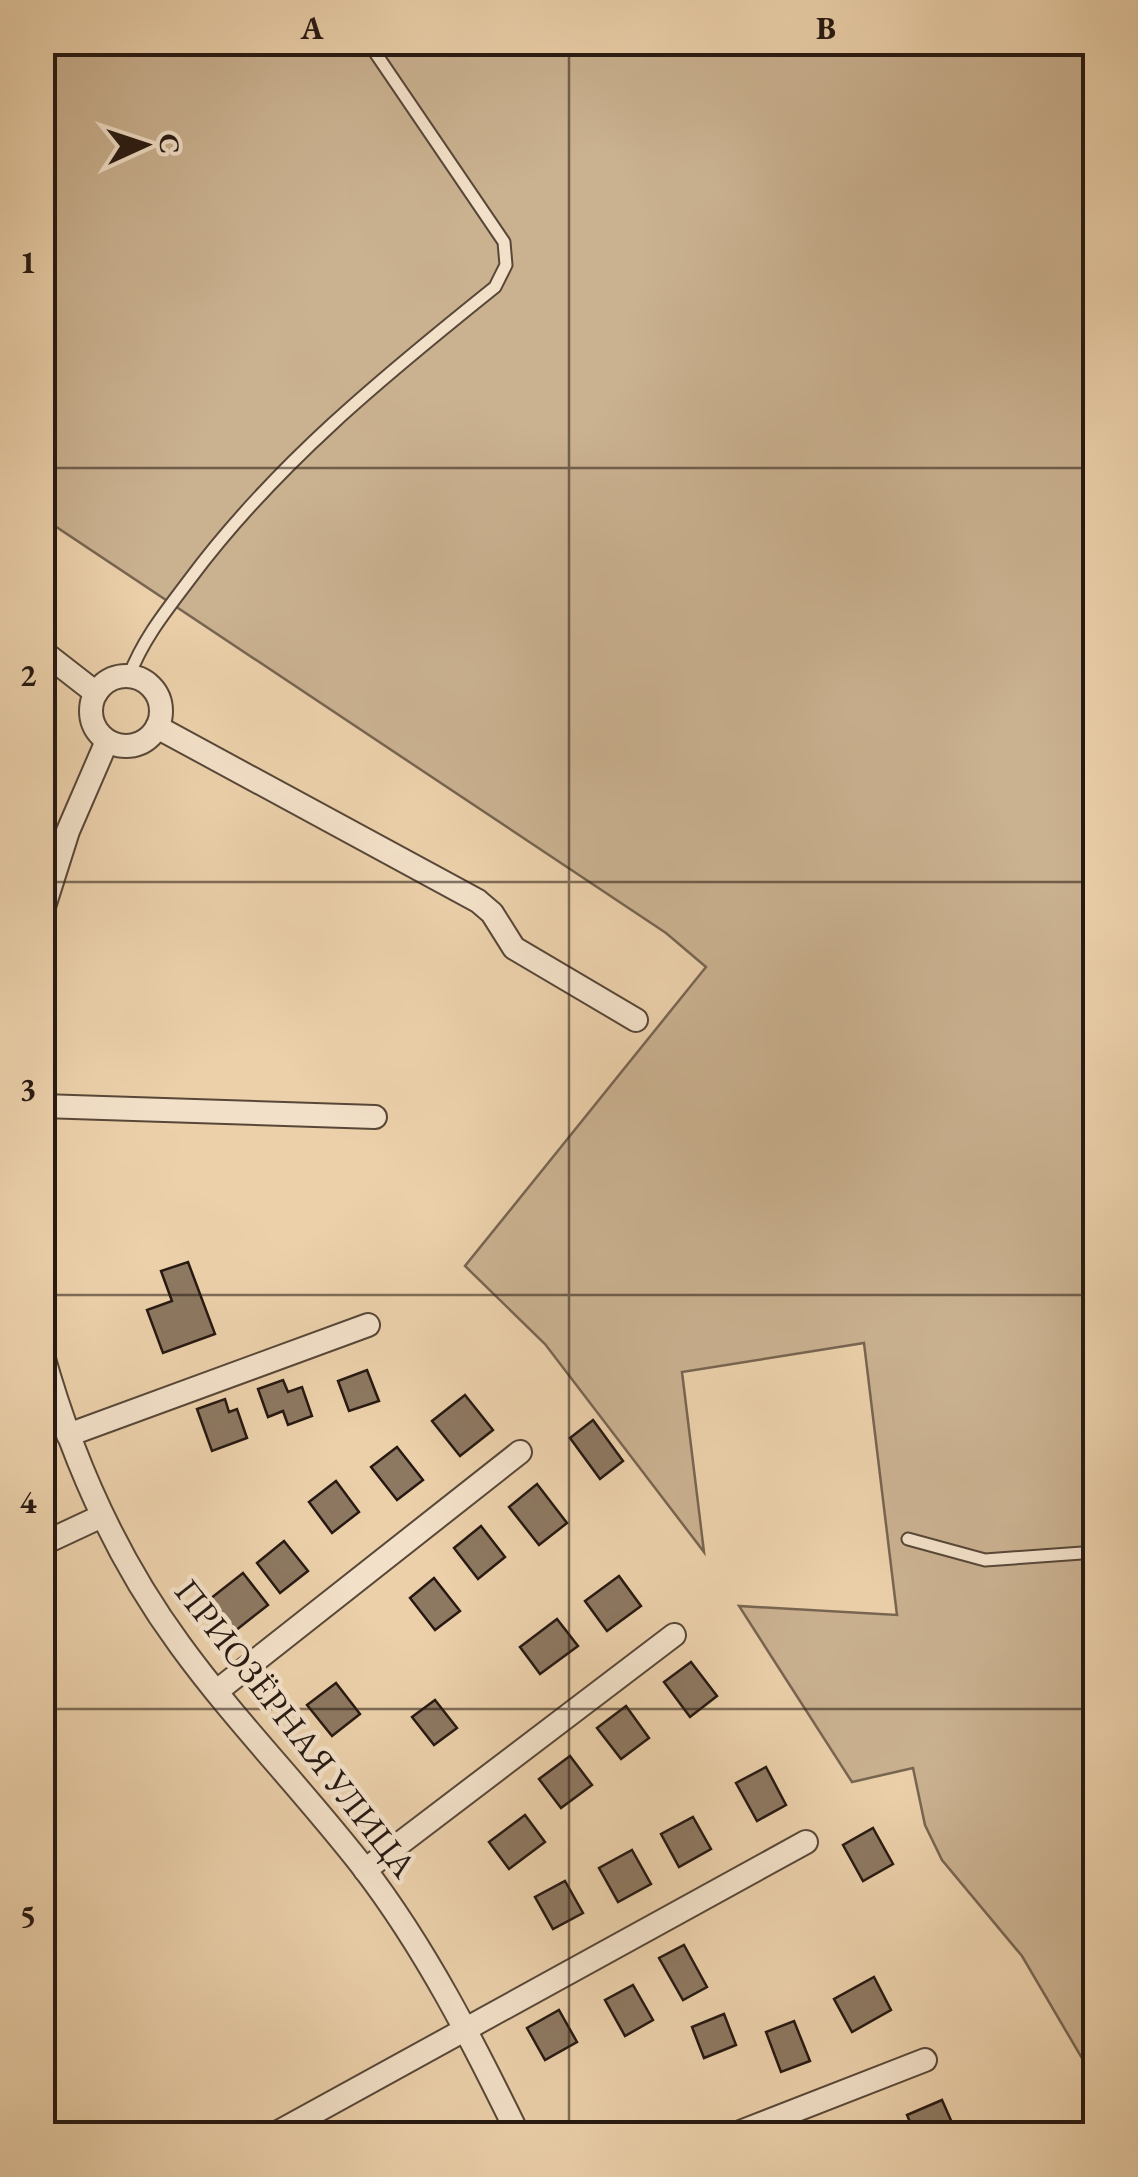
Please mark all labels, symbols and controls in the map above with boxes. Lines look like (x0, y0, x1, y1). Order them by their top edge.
text: A (299, 7, 324, 49)
text: B (816, 7, 836, 49)
north arrow (95, 95, 195, 195)
text: С (151, 133, 188, 155)
text: 1 (20, 241, 36, 283)
text: 2 (20, 654, 37, 696)
text: 3 (20, 1068, 36, 1110)
text: 4 (20, 1481, 38, 1523)
street label: ПРИОЗЁРНАЯ УЛИЦА (165, 1569, 427, 1887)
text: 5 (20, 1895, 36, 1937)

